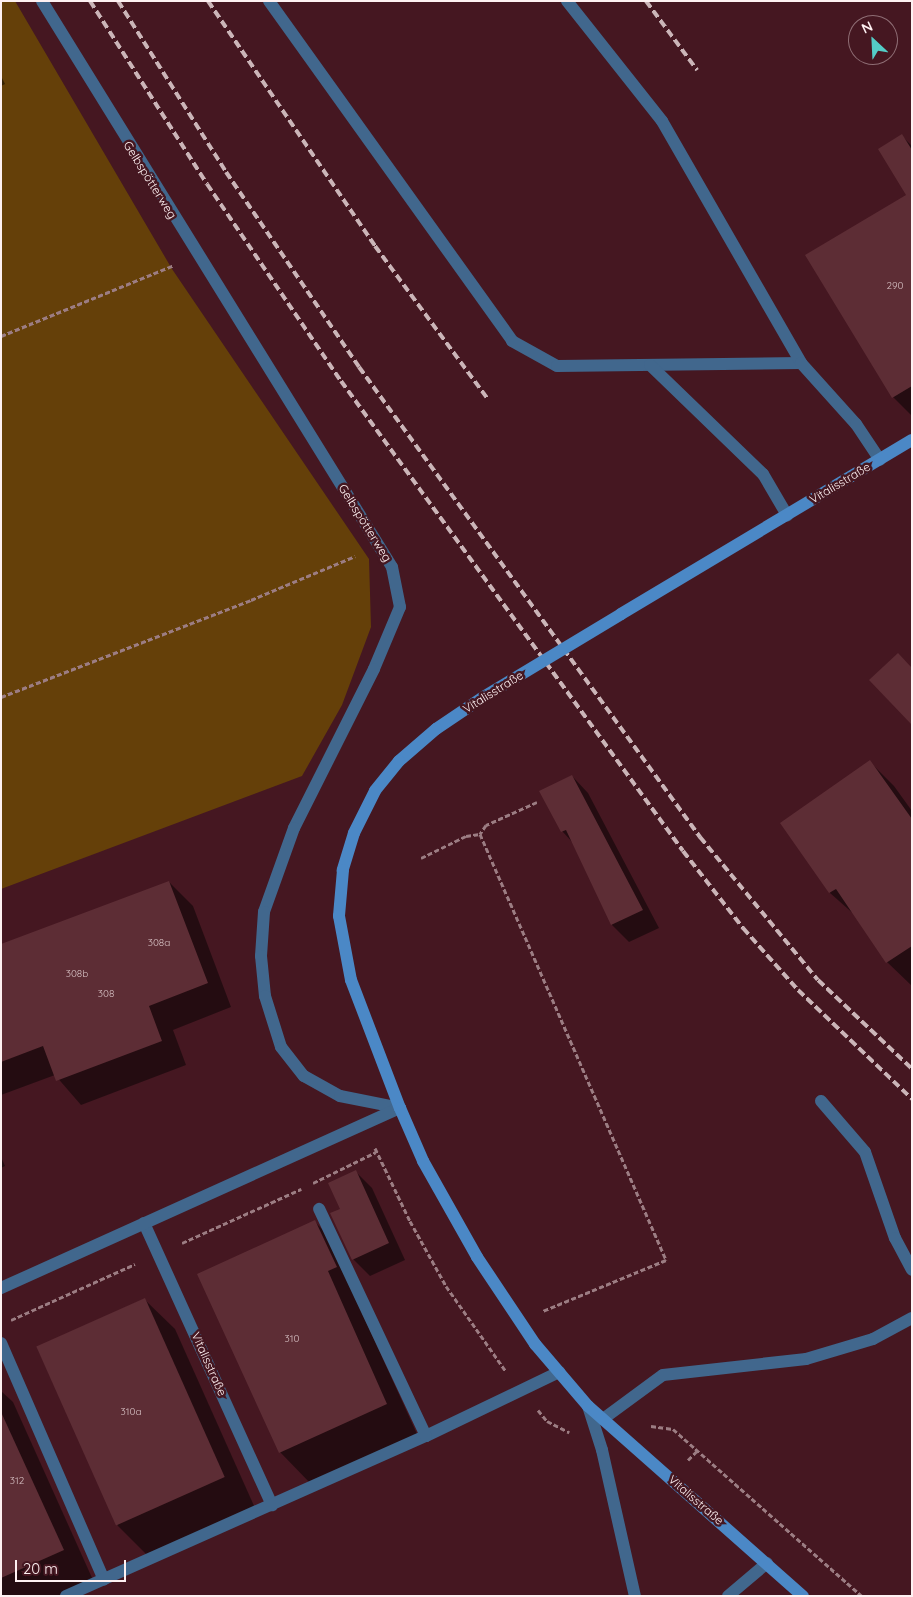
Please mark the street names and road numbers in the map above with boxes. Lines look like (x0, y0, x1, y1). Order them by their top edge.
street label: Gelbspötterweg (120, 139, 180, 221)
street label: Vitalisstraße (807, 459, 873, 507)
street label: Gelbspötterweg (335, 482, 395, 564)
street label: Vitalisstraße (460, 668, 526, 716)
street label: Vitalisstraße (189, 1330, 229, 1398)
street label: Vitalisstraße (665, 1472, 727, 1528)

